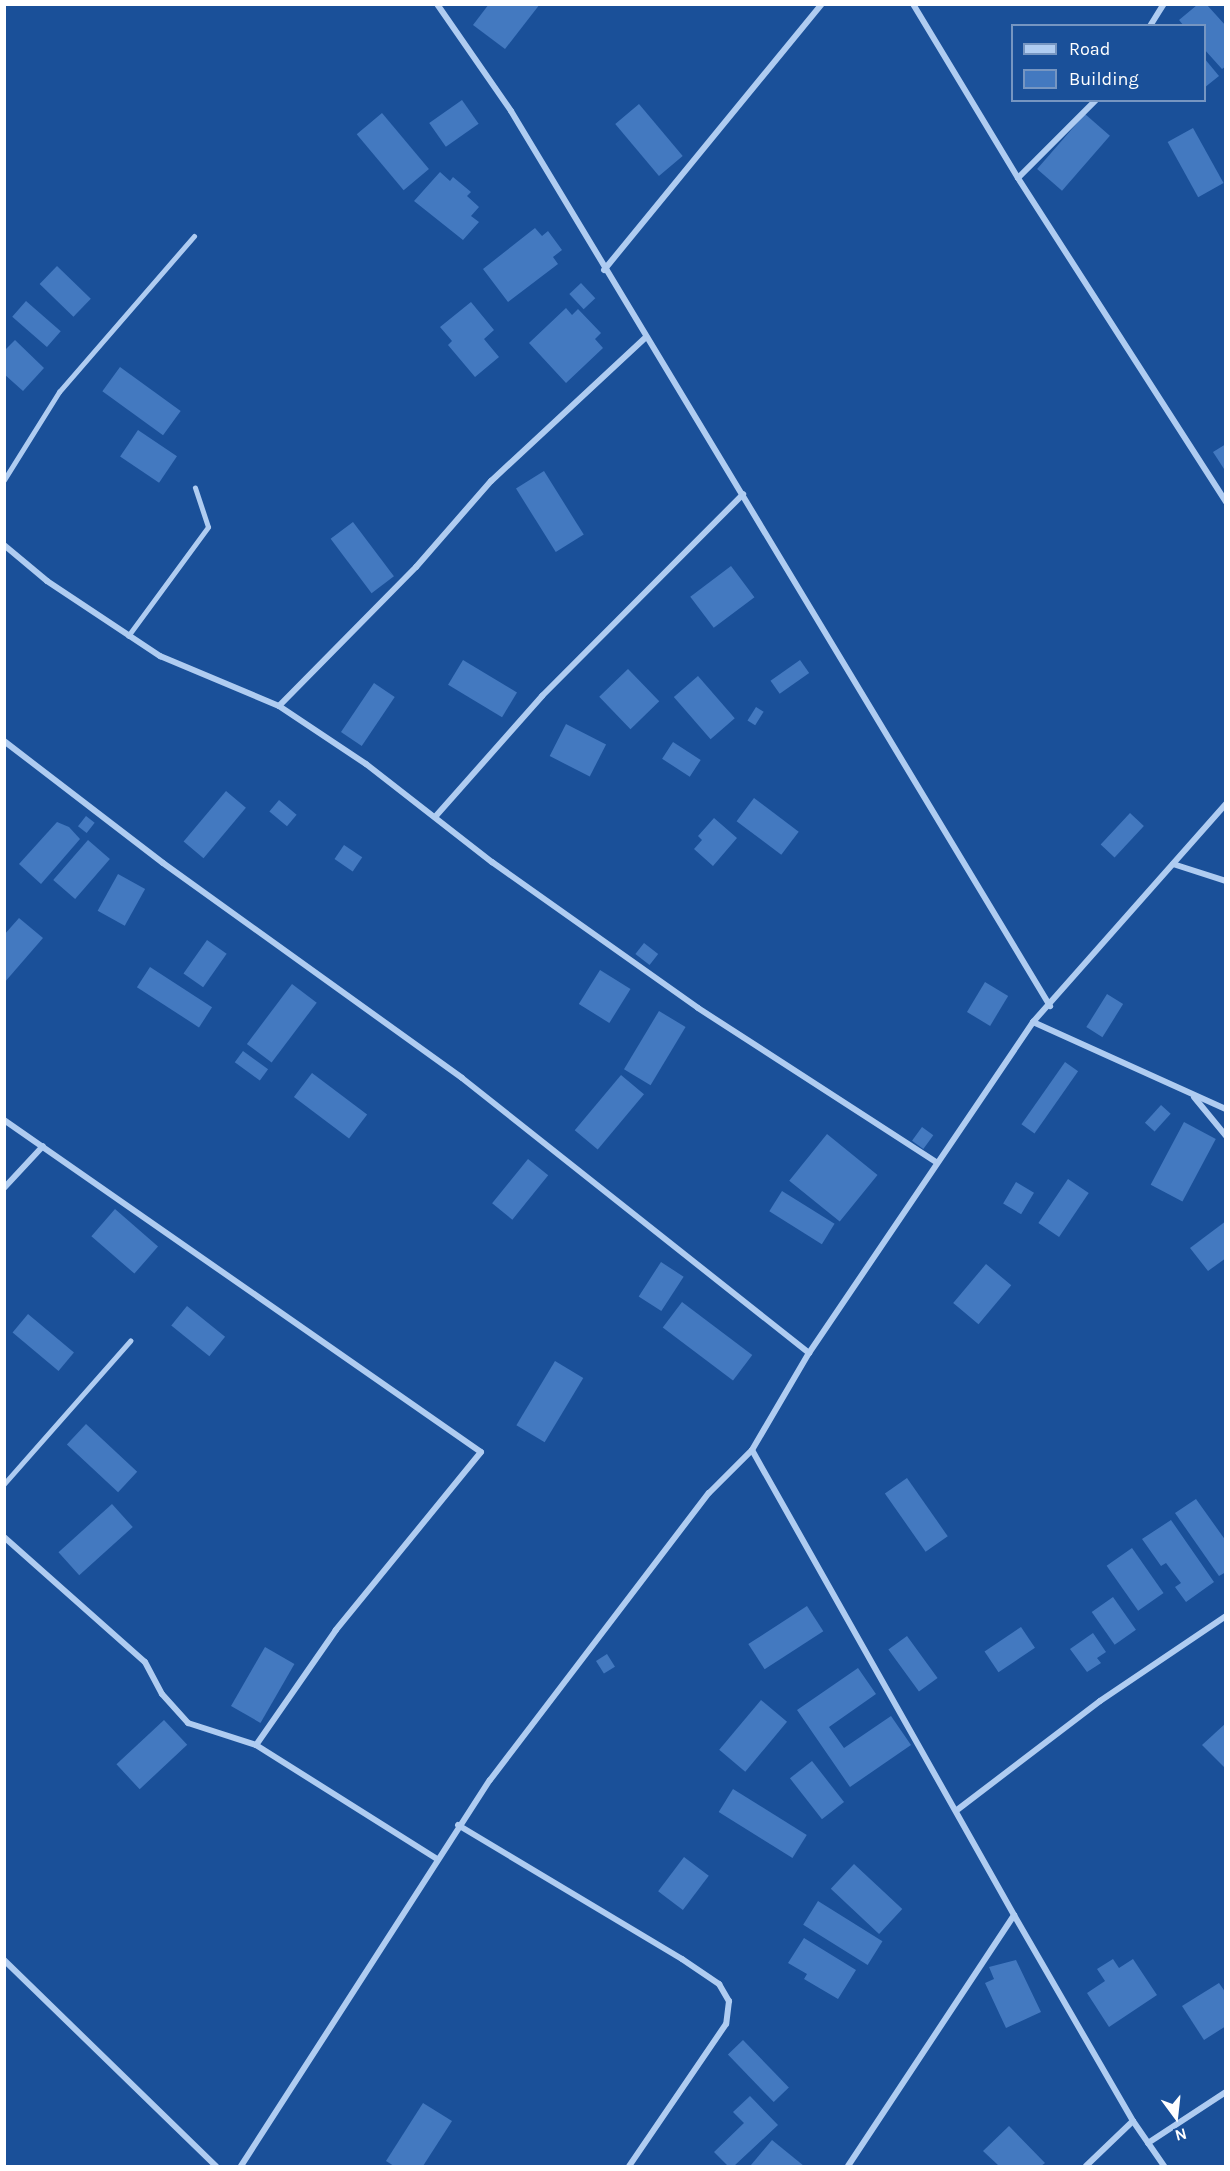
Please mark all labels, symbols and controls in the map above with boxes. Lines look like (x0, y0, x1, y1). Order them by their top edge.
legend (1011, 24, 1206, 102)
text: Road (1069, 38, 1110, 60)
text: Building (1069, 68, 1139, 90)
north arrow (1146, 2087, 1206, 2147)
text: N (1173, 2124, 1189, 2146)

